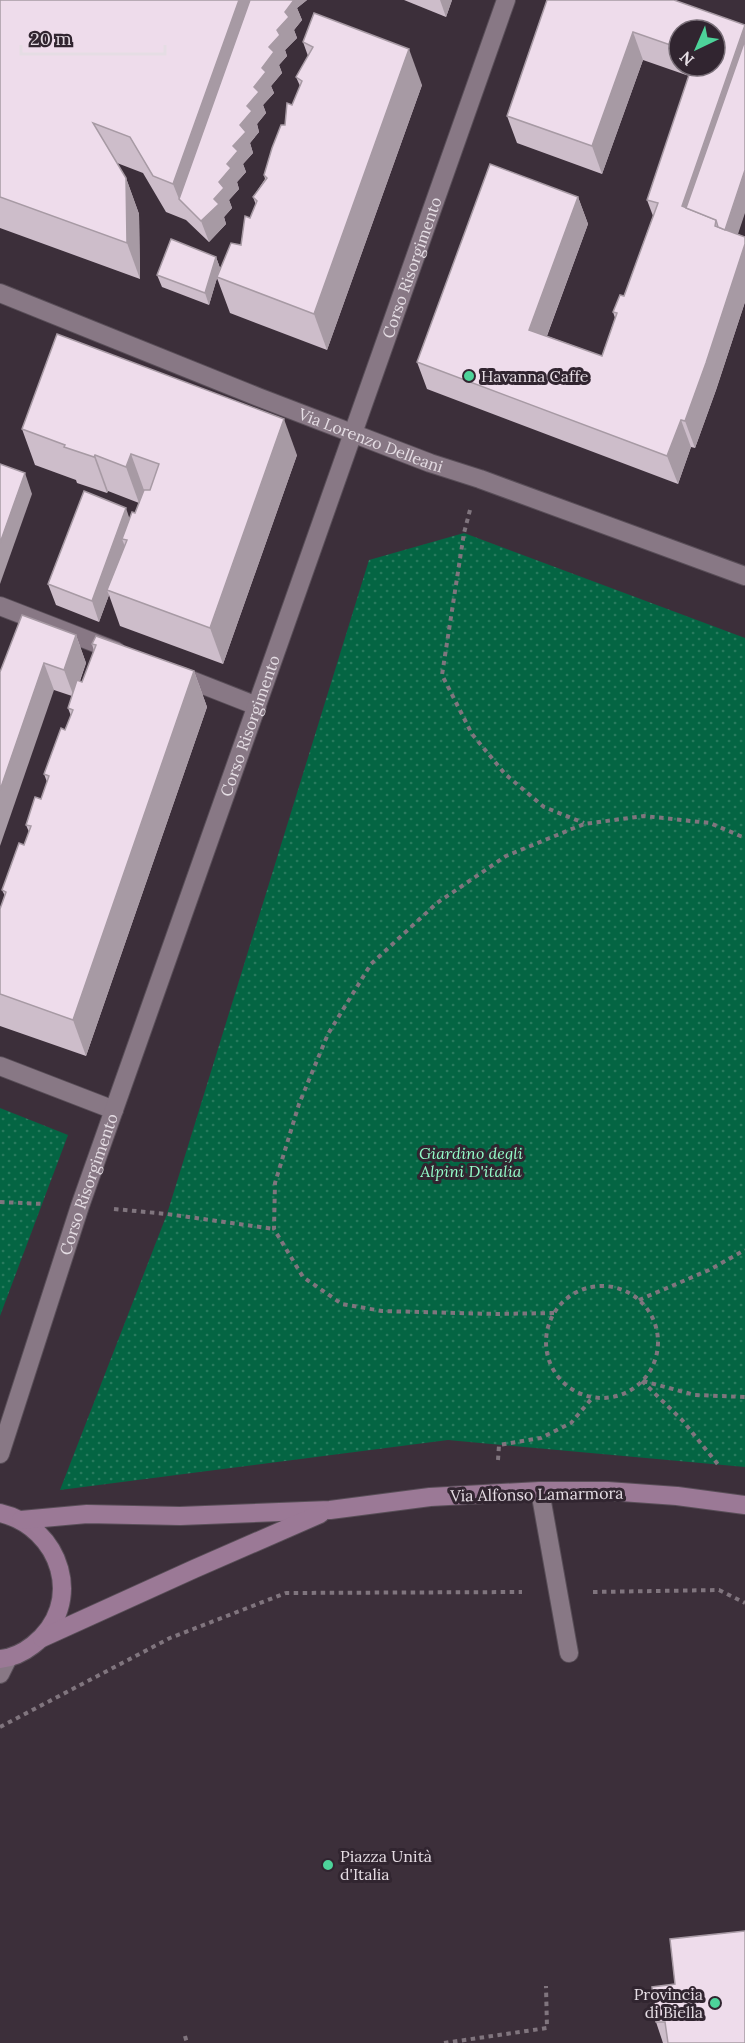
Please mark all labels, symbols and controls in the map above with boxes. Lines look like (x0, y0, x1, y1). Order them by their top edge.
scale bar (21, 18, 165, 56)
north arrow (667, 18, 727, 78)
text: 20 m (30, 27, 72, 50)
text: N (675, 47, 698, 70)
street label: Corso Risorgimento (377, 194, 446, 341)
place label: Havanna Caffe (481, 366, 589, 386)
marker: Havanna Caffe (462, 369, 476, 383)
street label: Via Lorenzo Delleani (295, 403, 446, 477)
street label: Corso Risorgimento (215, 652, 284, 799)
street label: Corso Risorgimento (55, 1111, 122, 1258)
park label: Giardino degli Alpini D'italia (419, 1143, 523, 1181)
street label: Via Alfonso Lamarmora (449, 1482, 624, 1506)
place label: Piazza Unità d'Italia (340, 1846, 432, 1884)
marker: Piazza Unità d'Italia (321, 1858, 335, 1872)
place label: Provincia di Biella (634, 1984, 703, 2022)
marker: Provincia di Biella (708, 1996, 722, 2010)

